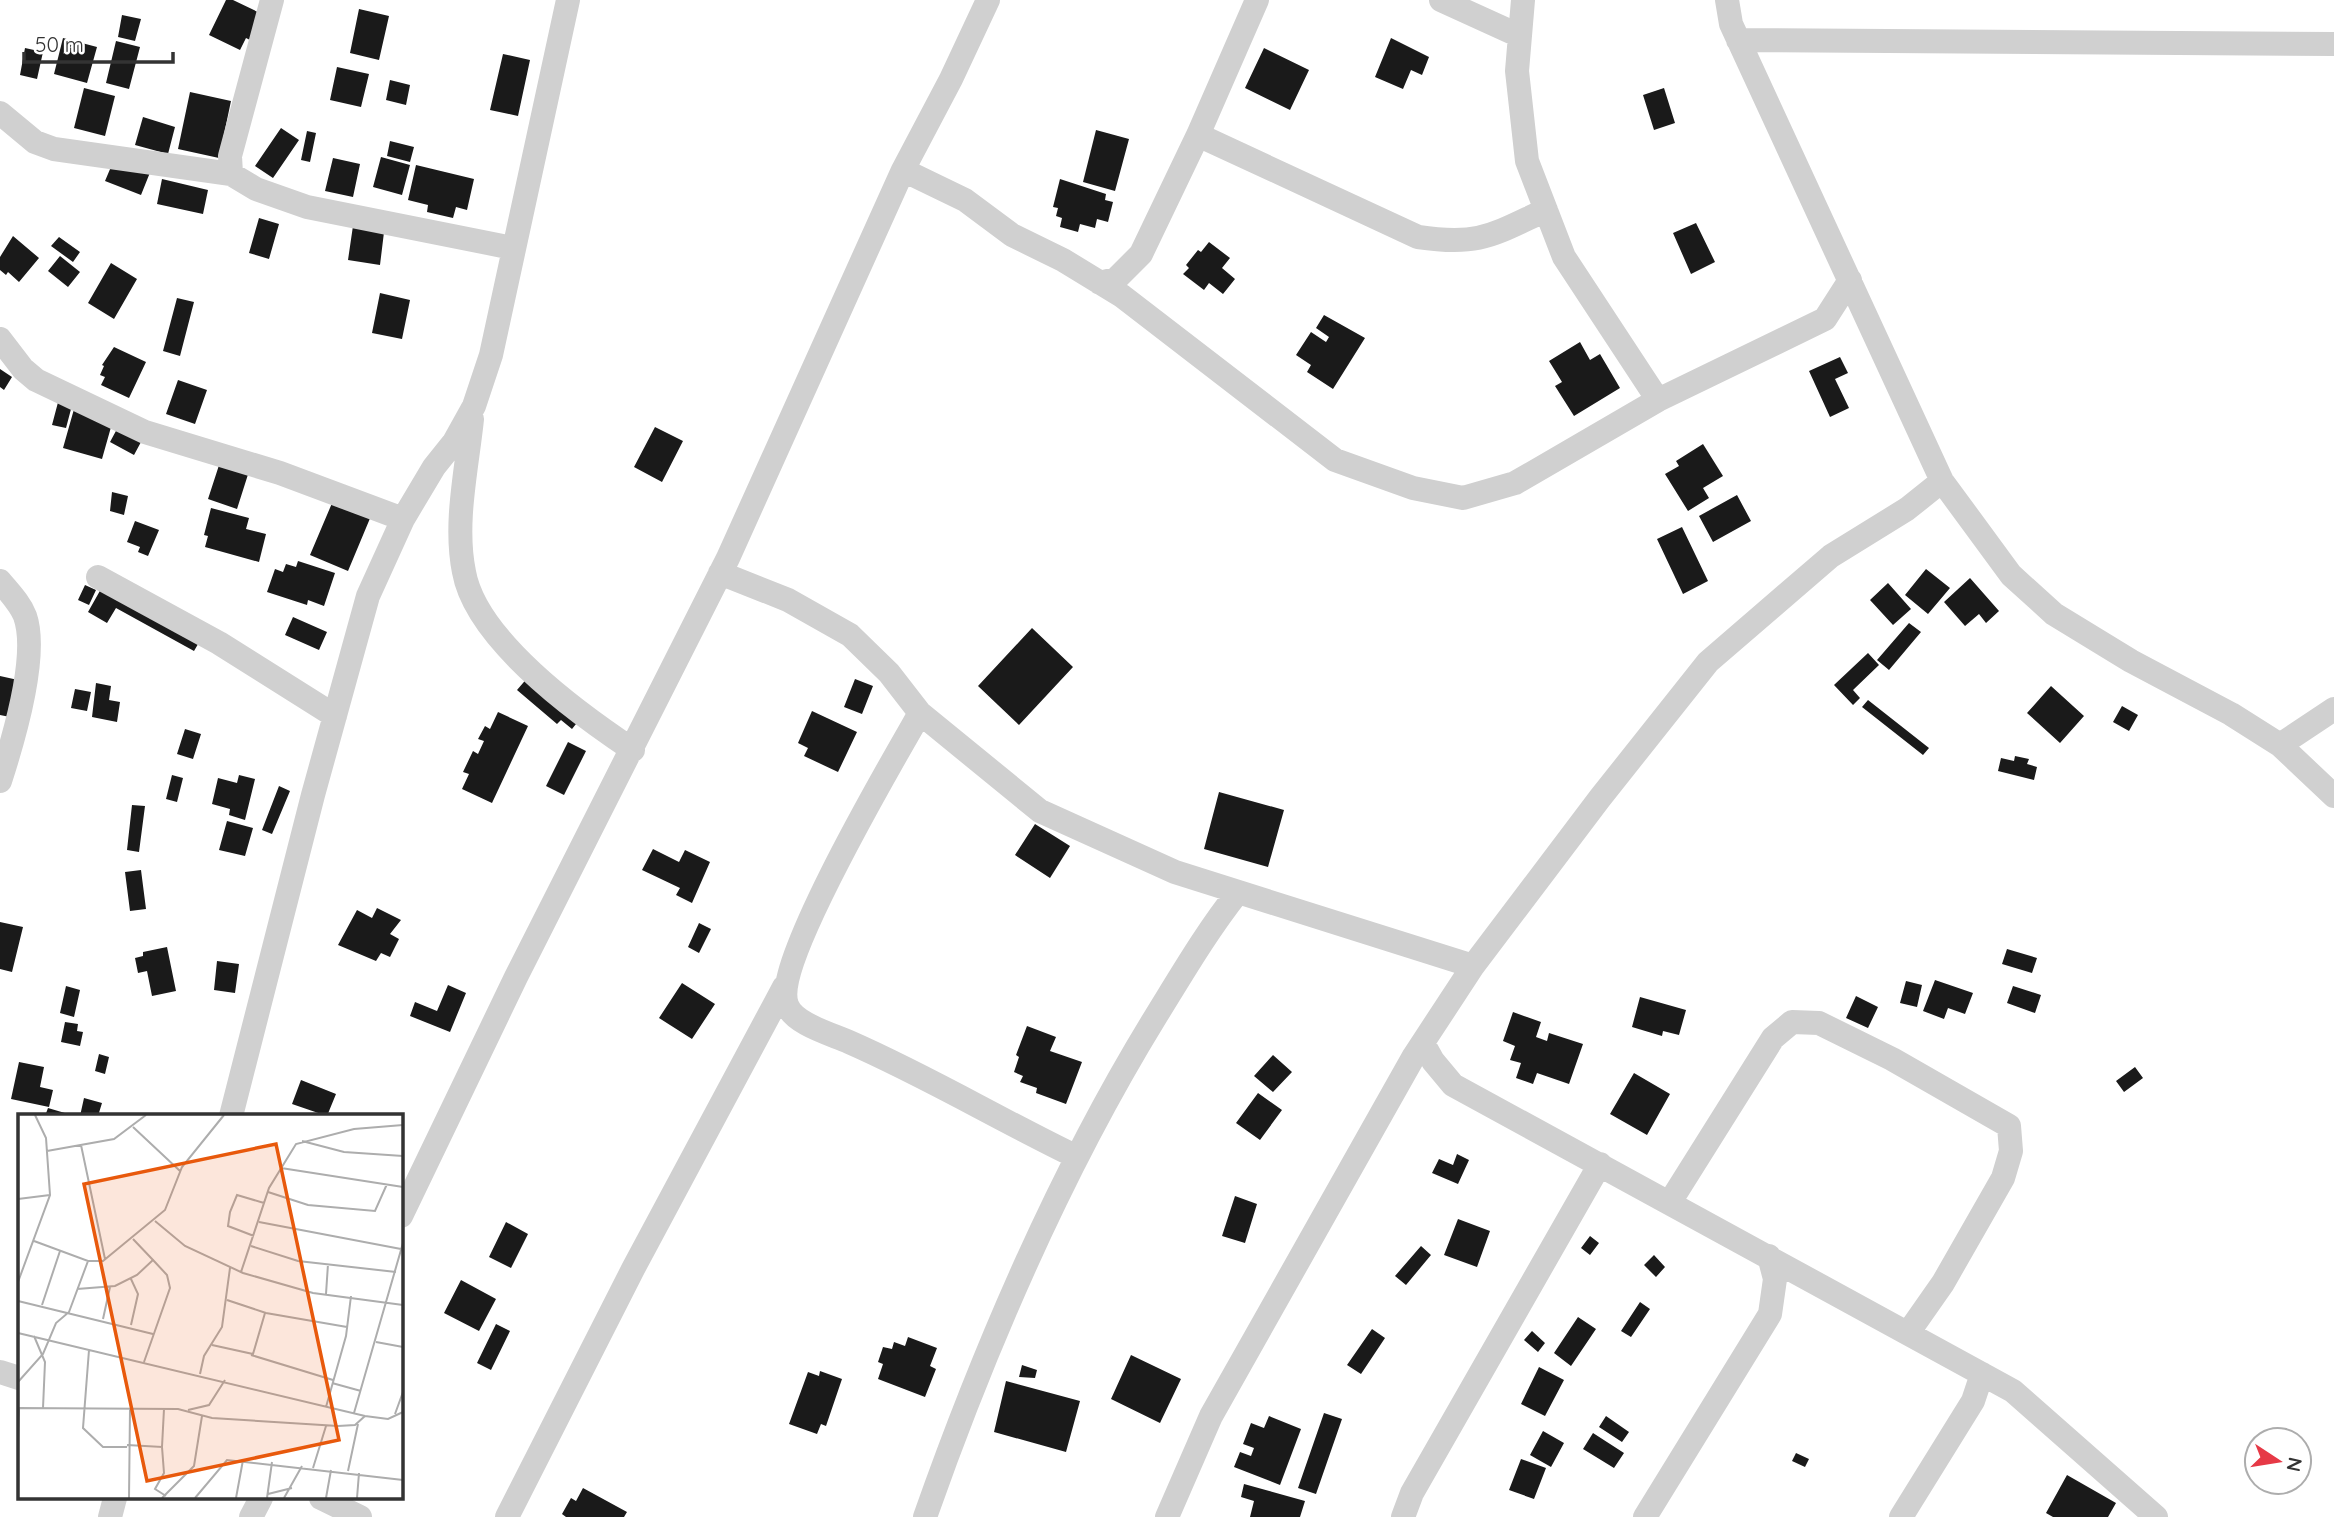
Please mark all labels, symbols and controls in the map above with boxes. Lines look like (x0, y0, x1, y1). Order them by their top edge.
scale bar (24, 21, 173, 65)
text: 50 m (35, 31, 84, 57)
inset map (18, 1114, 402, 1500)
north arrow (2243, 1426, 2313, 1496)
text: N (2281, 1455, 2308, 1474)

